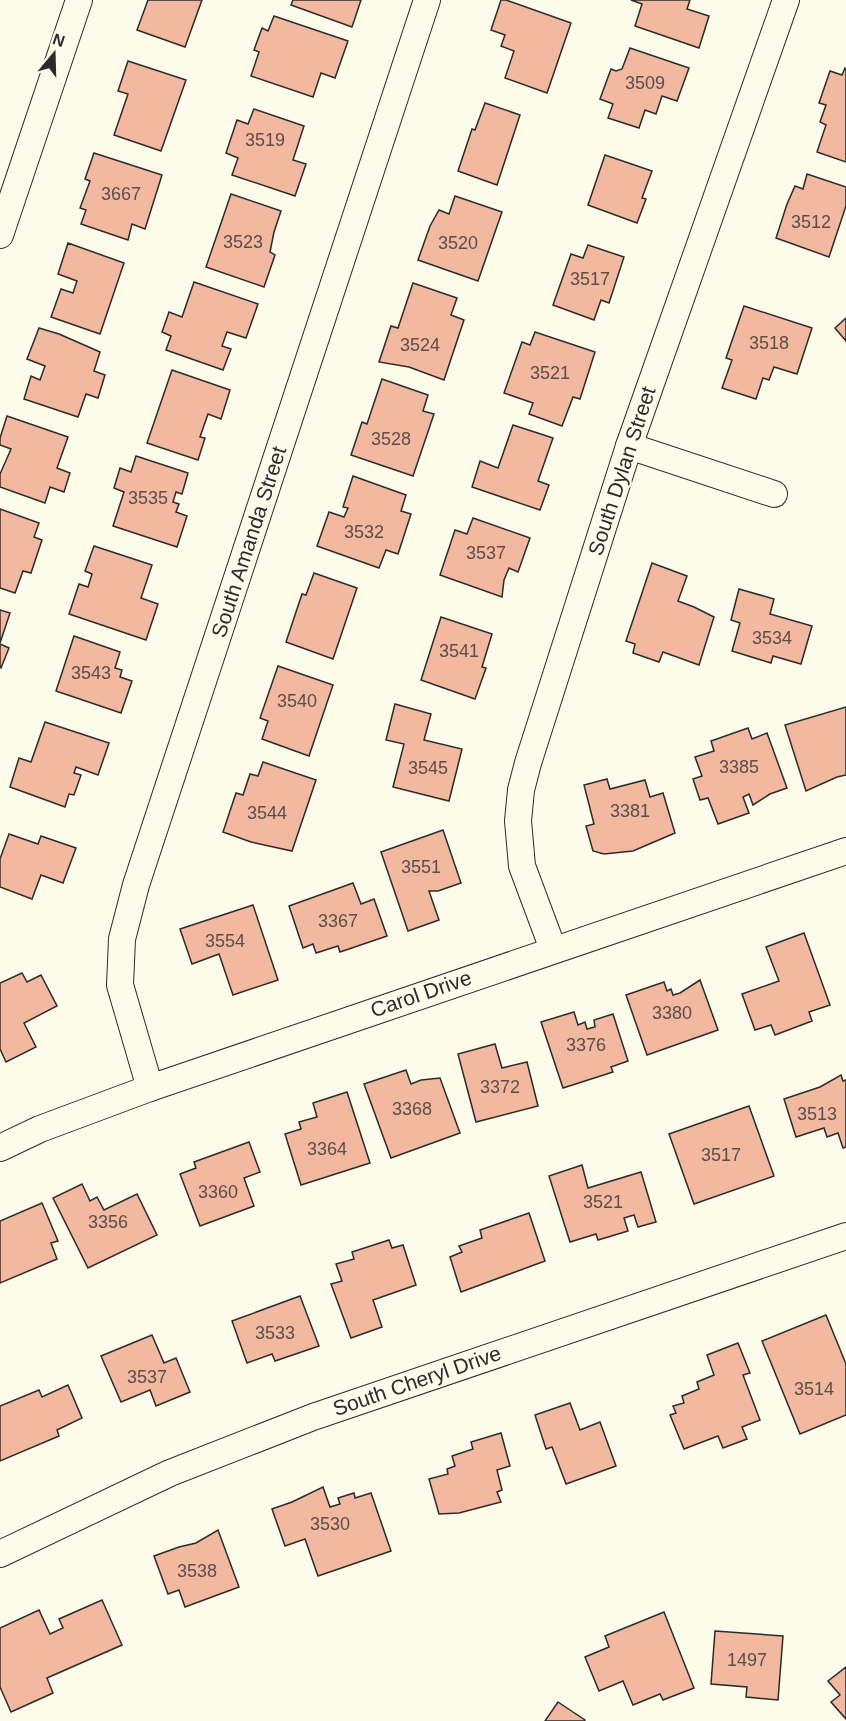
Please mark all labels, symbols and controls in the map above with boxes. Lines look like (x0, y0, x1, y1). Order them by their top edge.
north arrow (24, 24, 84, 84)
text: N (50, 30, 67, 50)
house number: 3509 (625, 73, 665, 93)
house number: 3519 (245, 130, 285, 150)
house number: 3667 (101, 184, 141, 204)
house number: 3512 (791, 212, 831, 232)
house number: 3523 (223, 232, 263, 252)
house number: 3520 (438, 233, 478, 253)
house number: 3517 (570, 269, 610, 289)
house number: 3518 (749, 333, 789, 353)
house number: 3524 (400, 335, 440, 355)
house number: 3521 (530, 363, 570, 383)
street label: South Dylan Street (583, 383, 660, 558)
house number: 3528 (371, 429, 411, 449)
street label: South Amanda Street (207, 443, 290, 640)
house number: 3535 (128, 488, 168, 508)
house number: 3532 (344, 522, 384, 542)
house number: 3537 (466, 543, 506, 563)
house number: 3534 (752, 628, 792, 648)
house number: 3541 (439, 641, 479, 661)
house number: 3543 (71, 663, 111, 683)
house number: 3540 (277, 691, 317, 711)
house number: 3385 (719, 757, 759, 777)
house number: 3545 (408, 758, 448, 778)
house number: 3381 (610, 801, 650, 821)
house number: 3544 (247, 803, 287, 823)
house number: 3551 (401, 857, 441, 877)
house number: 3367 (318, 911, 358, 931)
house number: 3554 (205, 931, 245, 951)
street label: Carol Drive (367, 966, 474, 1021)
house number: 3380 (652, 1003, 692, 1023)
house number: 3376 (566, 1035, 606, 1055)
house number: 3372 (480, 1077, 520, 1097)
house number: 3368 (392, 1099, 432, 1119)
house number: 3513 (797, 1104, 837, 1124)
house number: 3364 (307, 1139, 347, 1159)
house number: 3517 (701, 1145, 741, 1165)
house number: 3360 (198, 1182, 238, 1202)
house number: 3521 (583, 1192, 623, 1212)
house number: 3356 (88, 1212, 128, 1232)
house number: 3533 (255, 1323, 295, 1343)
street label: South Cheryl Drive (330, 1341, 504, 1420)
house number: 3537 (127, 1367, 167, 1387)
house number: 3514 (794, 1379, 834, 1399)
house number: 3530 (310, 1514, 350, 1534)
house number: 3538 (177, 1561, 217, 1581)
house number: 1497 (727, 1650, 767, 1670)

